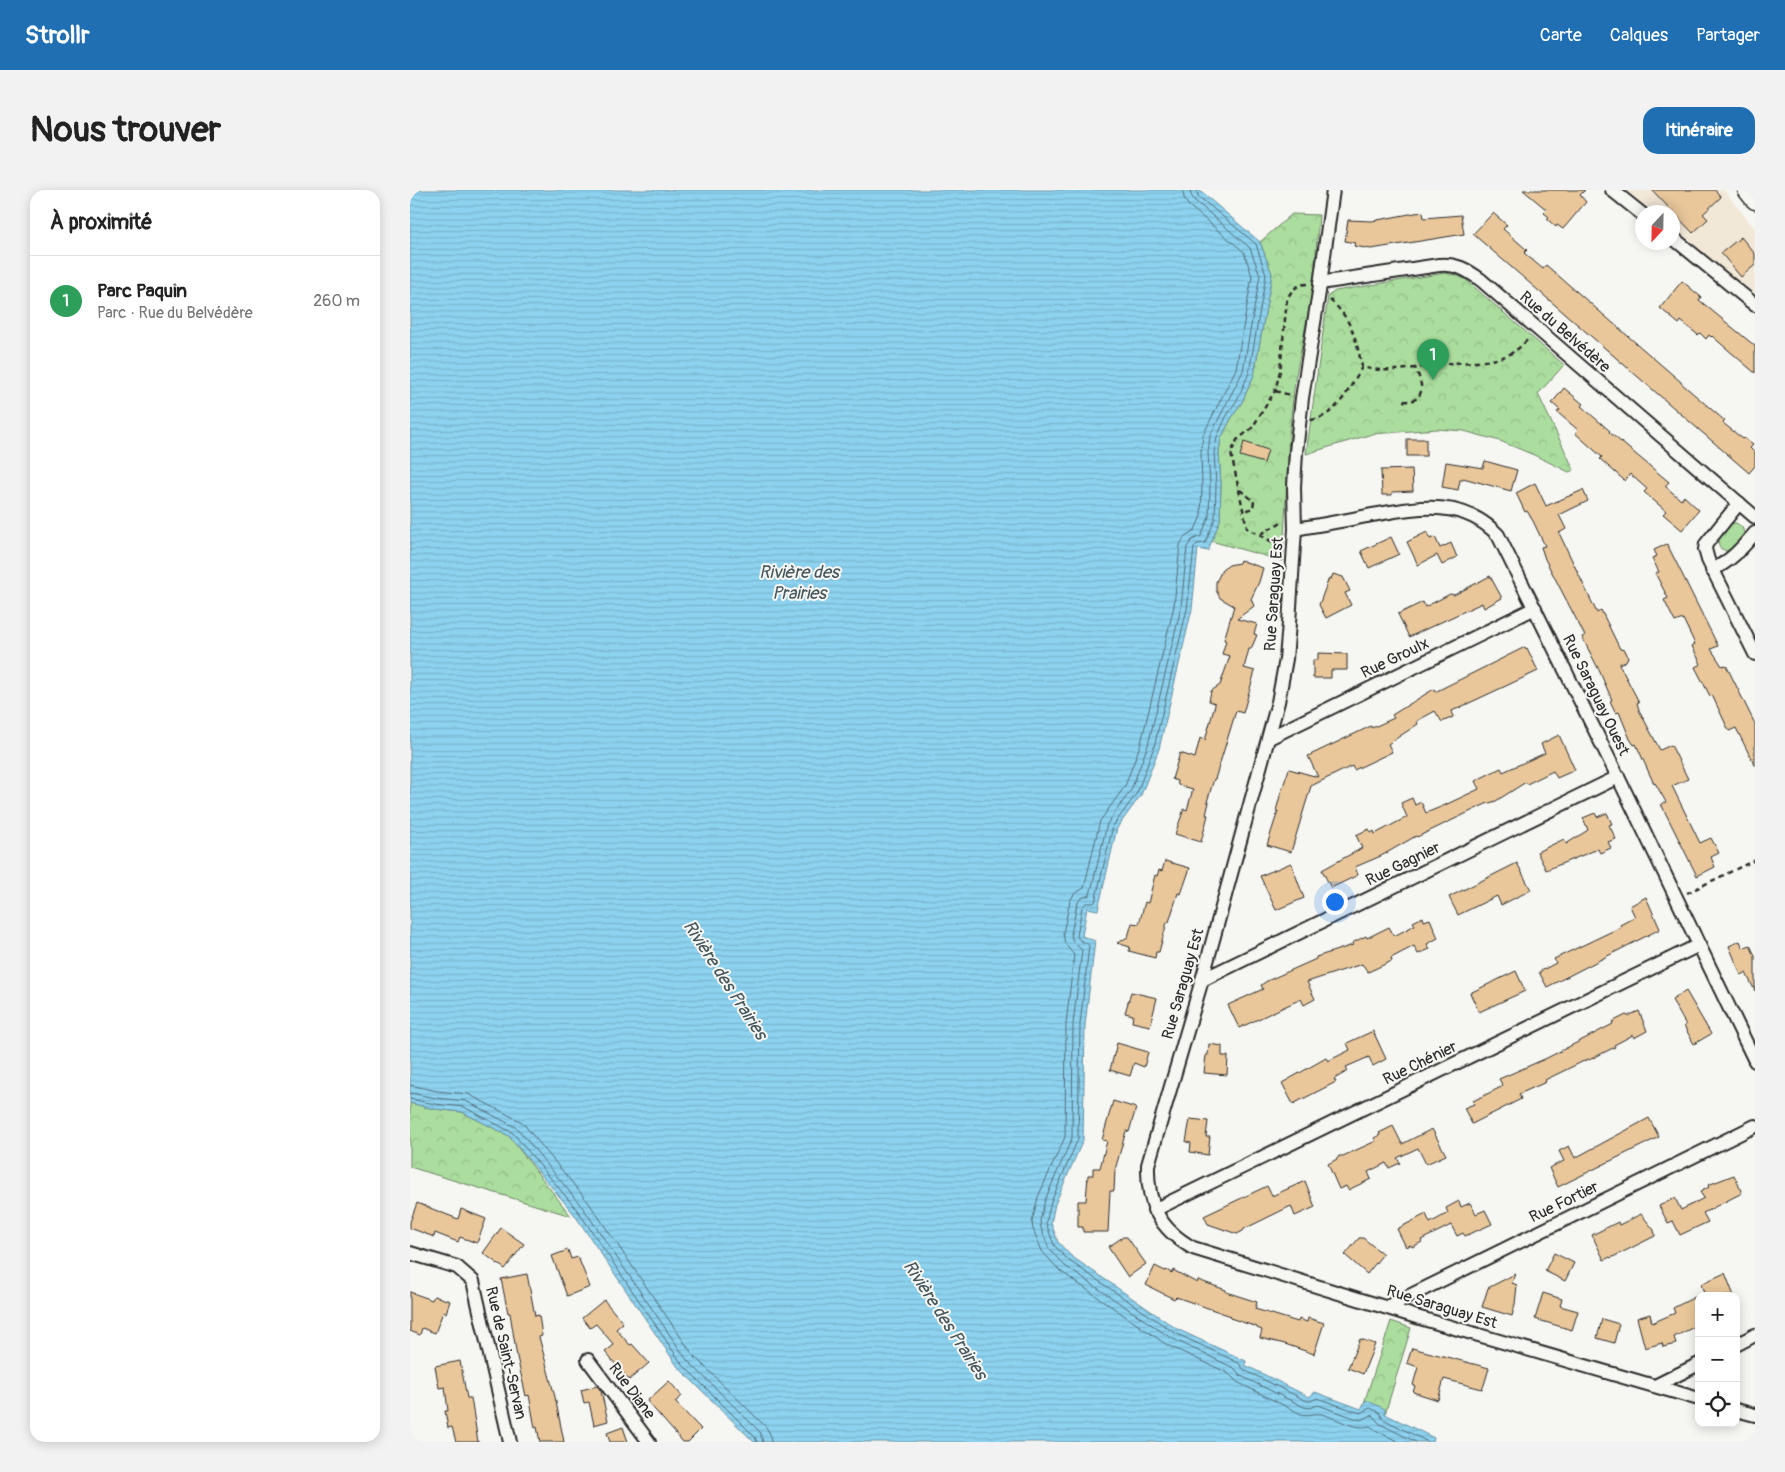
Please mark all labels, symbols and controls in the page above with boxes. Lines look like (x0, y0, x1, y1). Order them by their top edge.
text: Strollr (25, 21, 90, 50)
text: Carte (1540, 24, 1582, 47)
text: Calques (1610, 24, 1668, 47)
text: Partager (1696, 24, 1760, 47)
button: Itinéraire (1643, 107, 1755, 154)
text: Nous trouver (30, 108, 221, 152)
north arrow (1635, 205, 1680, 250)
text: À proximité (50, 209, 153, 236)
text: Parc Paquin (97, 279, 187, 303)
street label: Rue du Belvédère (1515, 287, 1615, 377)
text: 1 (63, 291, 69, 311)
text: 260 m (313, 291, 360, 311)
text: Parc · Rue du Belvédère (97, 303, 253, 323)
pin: 1 (1417, 339, 1449, 380)
street label: Rue Saraguay Est (1260, 536, 1288, 652)
water label: Rivière des Prairies (759, 561, 841, 605)
street label: Rue Saraguay Ouest (1558, 631, 1634, 759)
street label: Rue Groulx (1358, 633, 1432, 683)
street label: Rue Gagnier (1363, 837, 1444, 891)
your location (1322, 889, 1348, 915)
water label: Rivière des Prairies (678, 916, 773, 1046)
street label: Rue Saraguay Est (1158, 926, 1209, 1042)
street label: Rue Chénier (1380, 1036, 1461, 1090)
street label: Rue Fortier (1526, 1177, 1602, 1227)
water label: Rivière des Prairies (898, 1256, 993, 1386)
street label: Rue Saraguay Est (1384, 1281, 1500, 1333)
street label: Rue de Saint-Servan (481, 1285, 531, 1421)
map controls (1695, 1292, 1740, 1427)
button: + (1695, 1292, 1740, 1337)
button: − (1695, 1337, 1740, 1382)
street label: Rue Diane (604, 1359, 660, 1423)
button: locate (1695, 1382, 1740, 1427)

